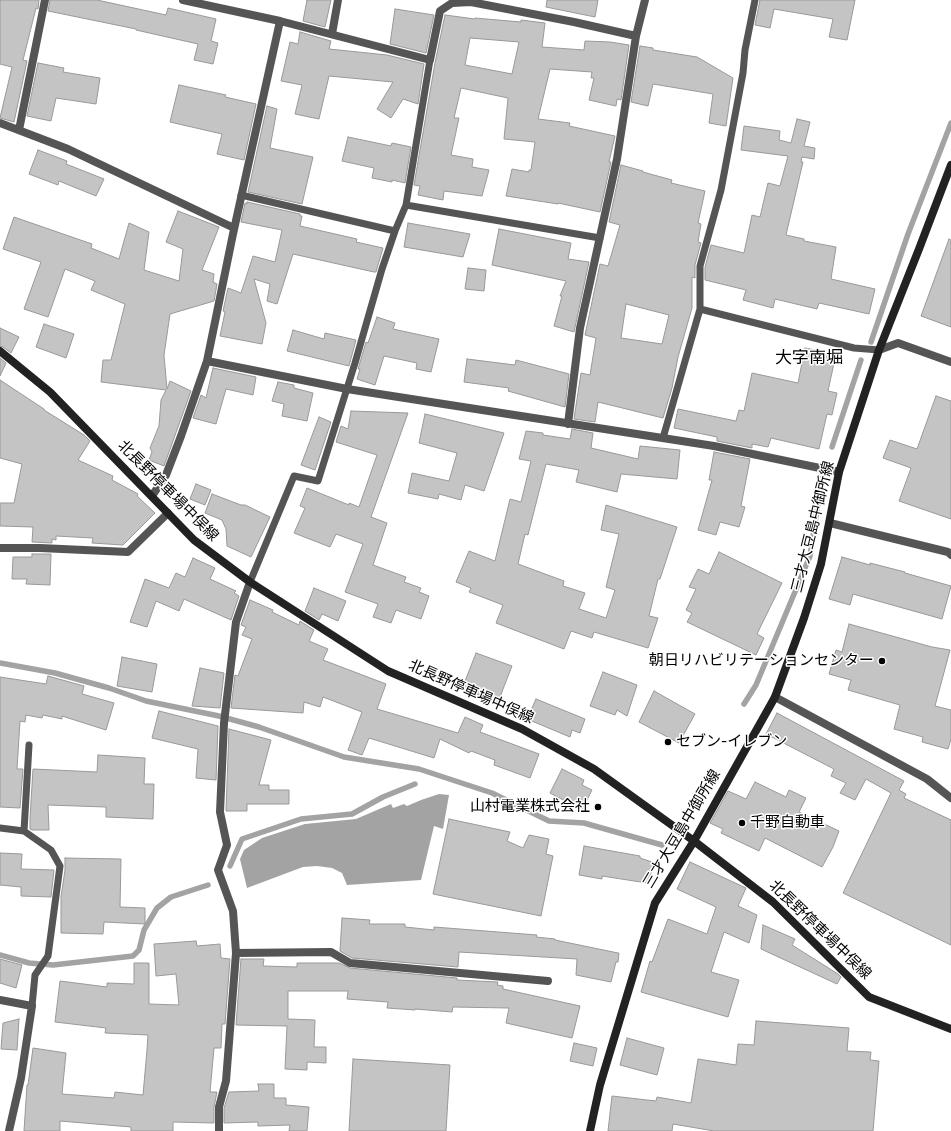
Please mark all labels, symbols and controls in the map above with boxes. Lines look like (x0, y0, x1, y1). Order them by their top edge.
district label: 大字南堀 (775, 348, 843, 368)
street label: 北長野停車場中俣線 (114, 437, 222, 545)
street label: 三才大豆島中御所線 (788, 459, 838, 595)
place label: 朝日リハビリテーションセンター (649, 652, 874, 670)
street label: 北長野停車場中俣線 (406, 656, 536, 728)
marker: 朝日リハビリテーションセンター (877, 656, 887, 666)
place label: セブン-イレブン (676, 733, 787, 751)
marker: セブン-イレブン (663, 737, 673, 747)
street label: 三才大豆島中御所線 (640, 767, 724, 891)
place label: 山村電業株式会社 (470, 798, 590, 816)
marker: 山村電業株式会社 (593, 802, 603, 812)
place label: 千野自動車 (750, 814, 825, 832)
marker: 千野自動車 (737, 818, 747, 828)
street label: 北長野停車場中俣線 (765, 877, 875, 983)

